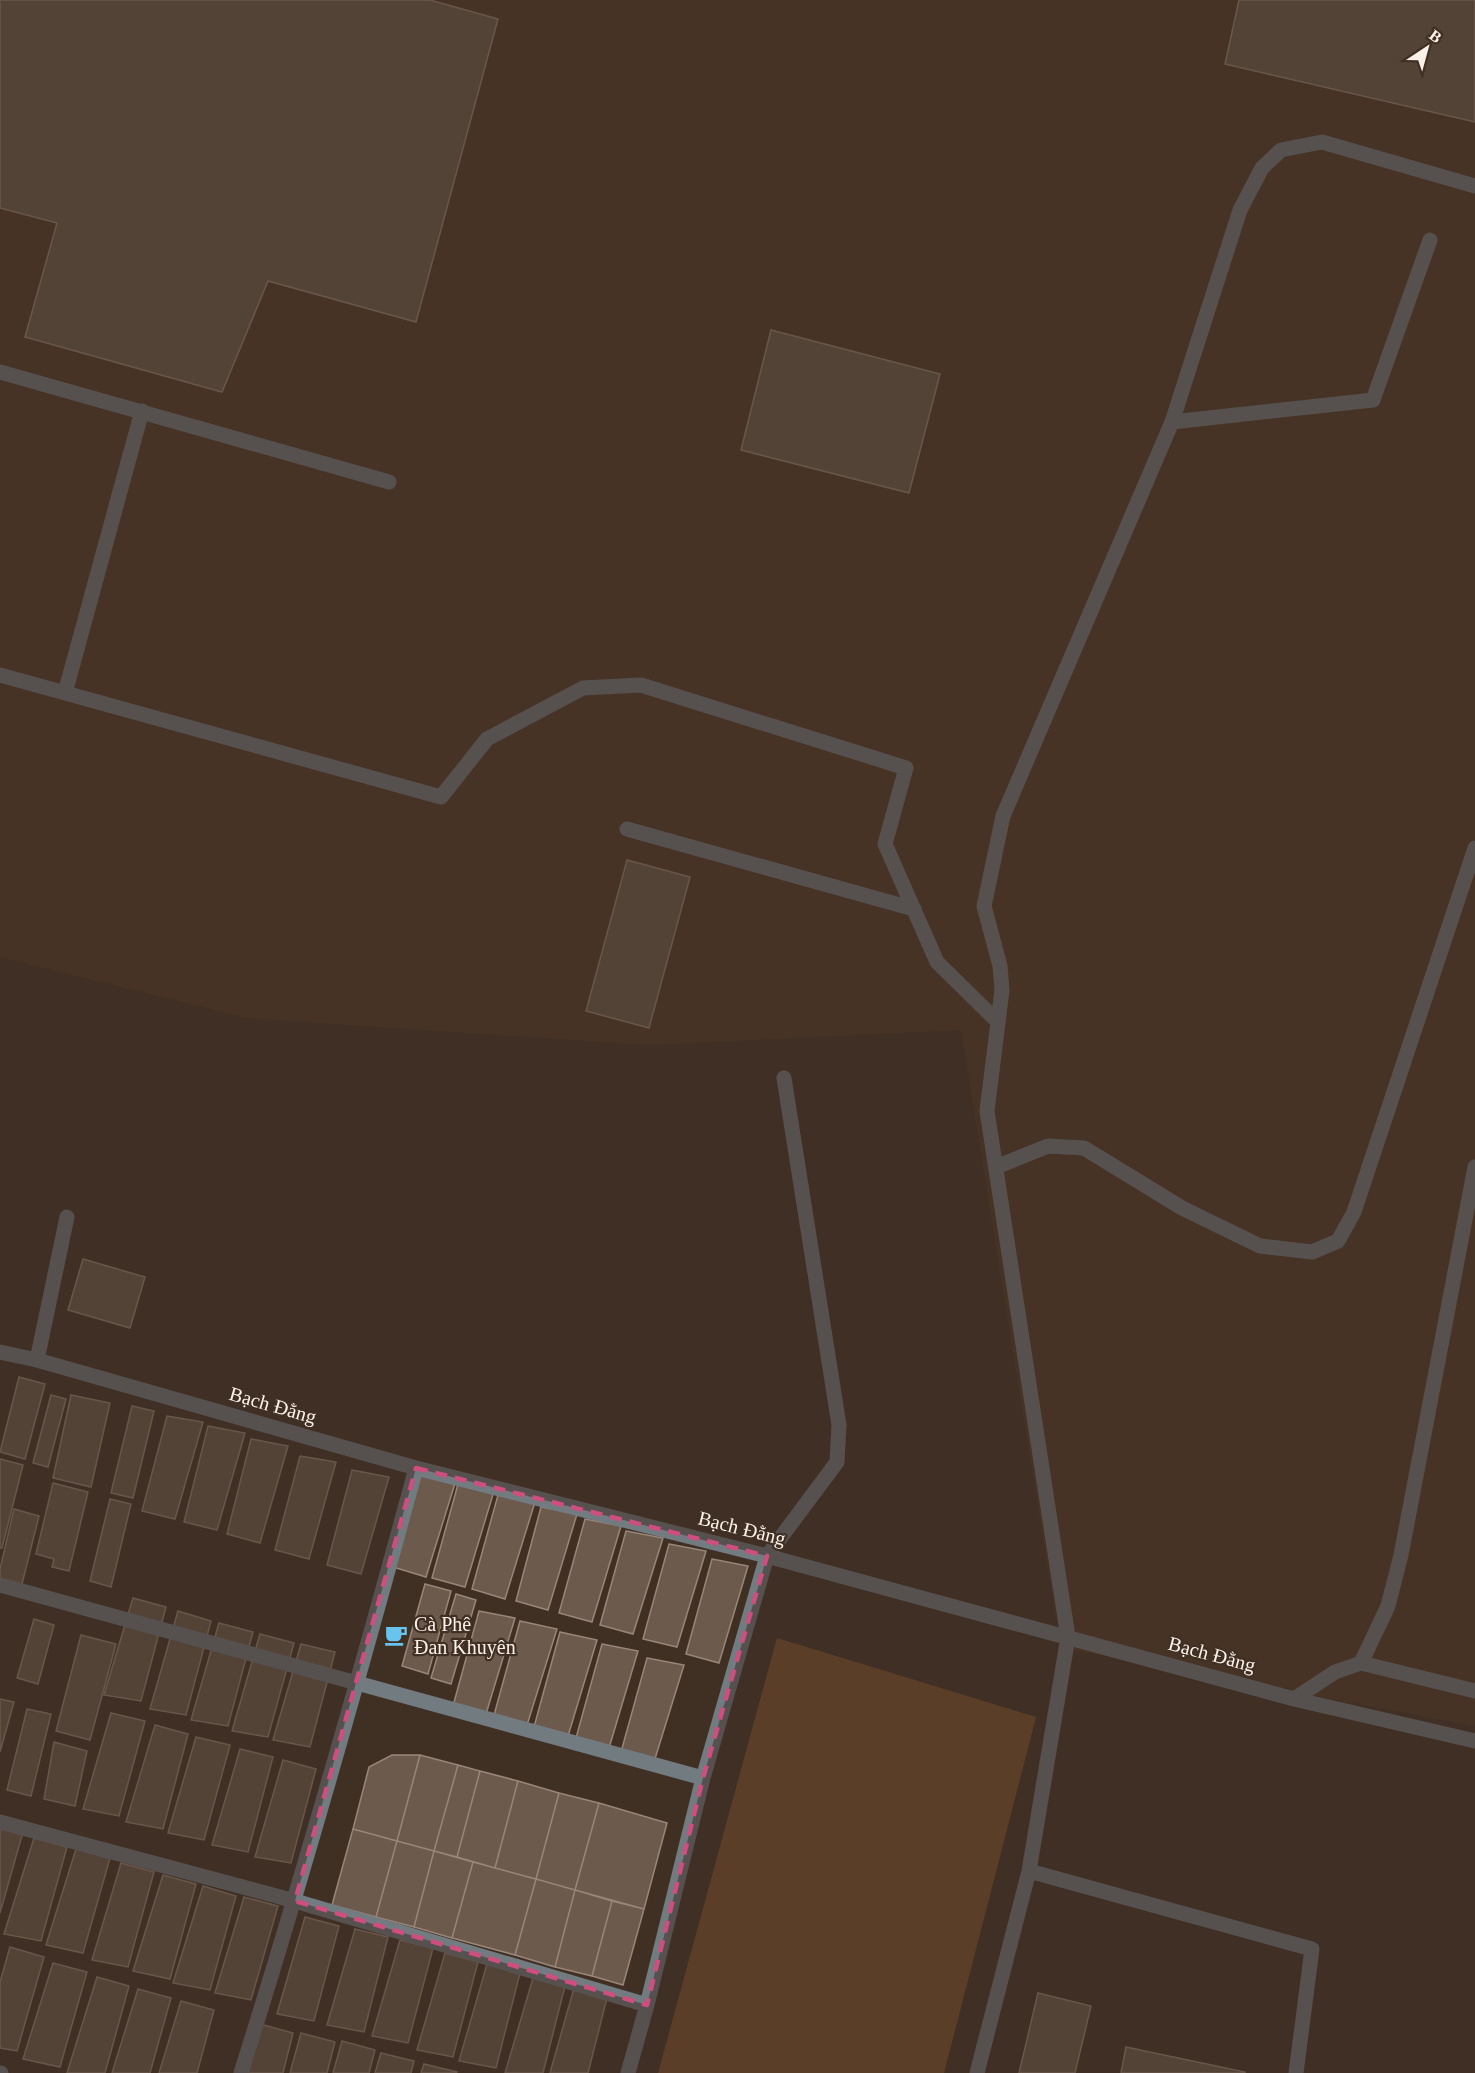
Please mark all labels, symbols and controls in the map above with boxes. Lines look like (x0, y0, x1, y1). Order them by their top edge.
north arrow (1397, 18, 1457, 78)
text: B (1426, 26, 1445, 46)
street label: Bạch Đằng (227, 1382, 319, 1429)
street label: Bạch Đằng (696, 1507, 788, 1550)
place label: Cà Phê Đan Khuyên (414, 1613, 516, 1659)
cafe icon: Cà Phê Đan Khuyên (383, 1622, 409, 1648)
street label: Bạch Đằng (1166, 1632, 1258, 1677)

